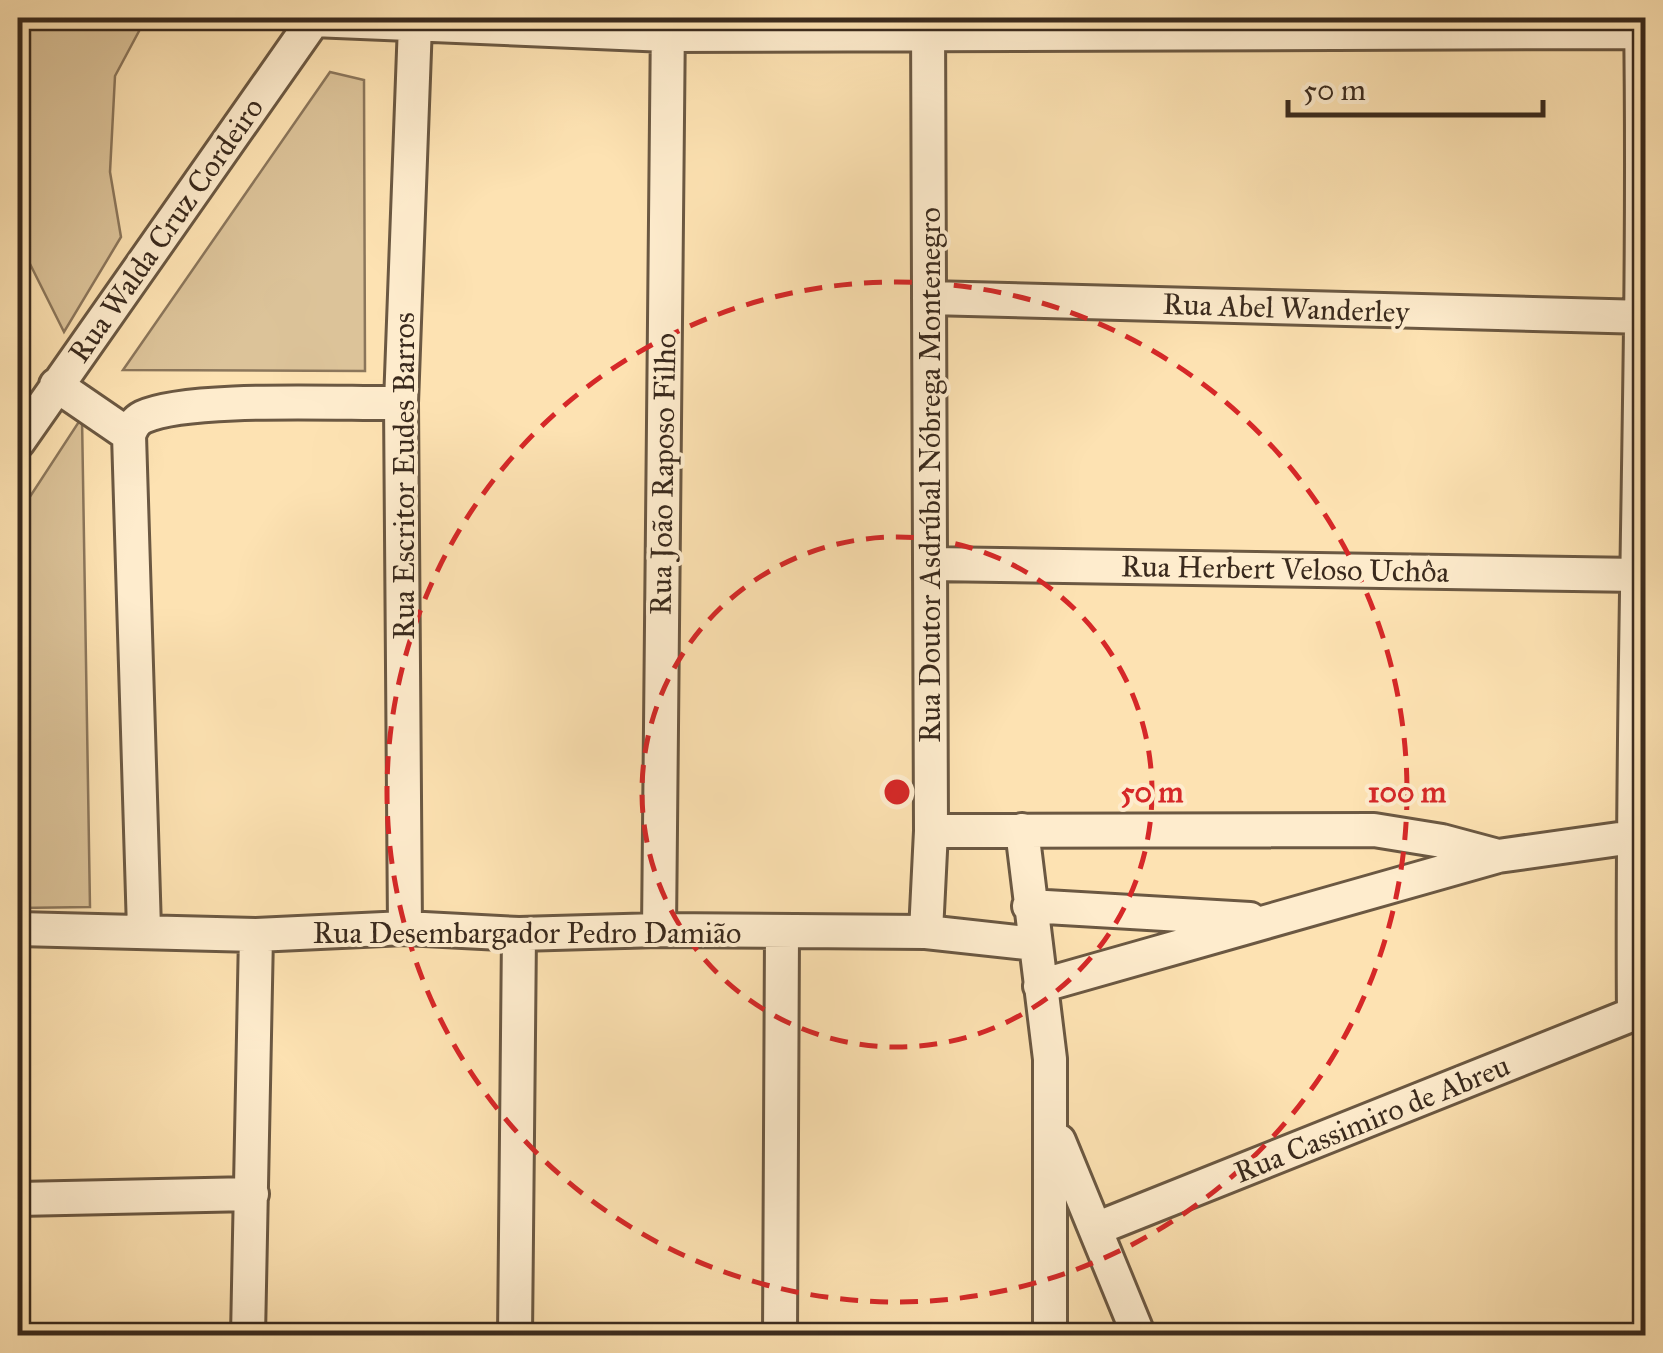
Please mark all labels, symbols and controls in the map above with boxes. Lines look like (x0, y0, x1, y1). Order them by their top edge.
scale bar (1288, 55, 1543, 117)
text: 50 m (1303, 72, 1366, 108)
street label: Rua Walda Cruz Cordeiro (61, 91, 271, 369)
street label: Rua Doutor Asdrúbal Nóbrega Montenegro (912, 207, 948, 743)
street label: Rua Abel Wanderley (1162, 286, 1411, 330)
street label: Rua Escritor Eudes Barros (386, 312, 422, 640)
street label: Rua João Raposo Filho (643, 333, 683, 615)
street label: Rua Herbert Veloso Uchôa (1121, 548, 1450, 590)
centre of rings (879, 774, 915, 810)
text: 50 m (1120, 774, 1184, 810)
text: 100 m (1368, 774, 1447, 810)
street label: Rua Desembargador Pedro Damião (313, 915, 741, 951)
street label: Rua Cassimiro de Abreu (1229, 1047, 1515, 1191)

